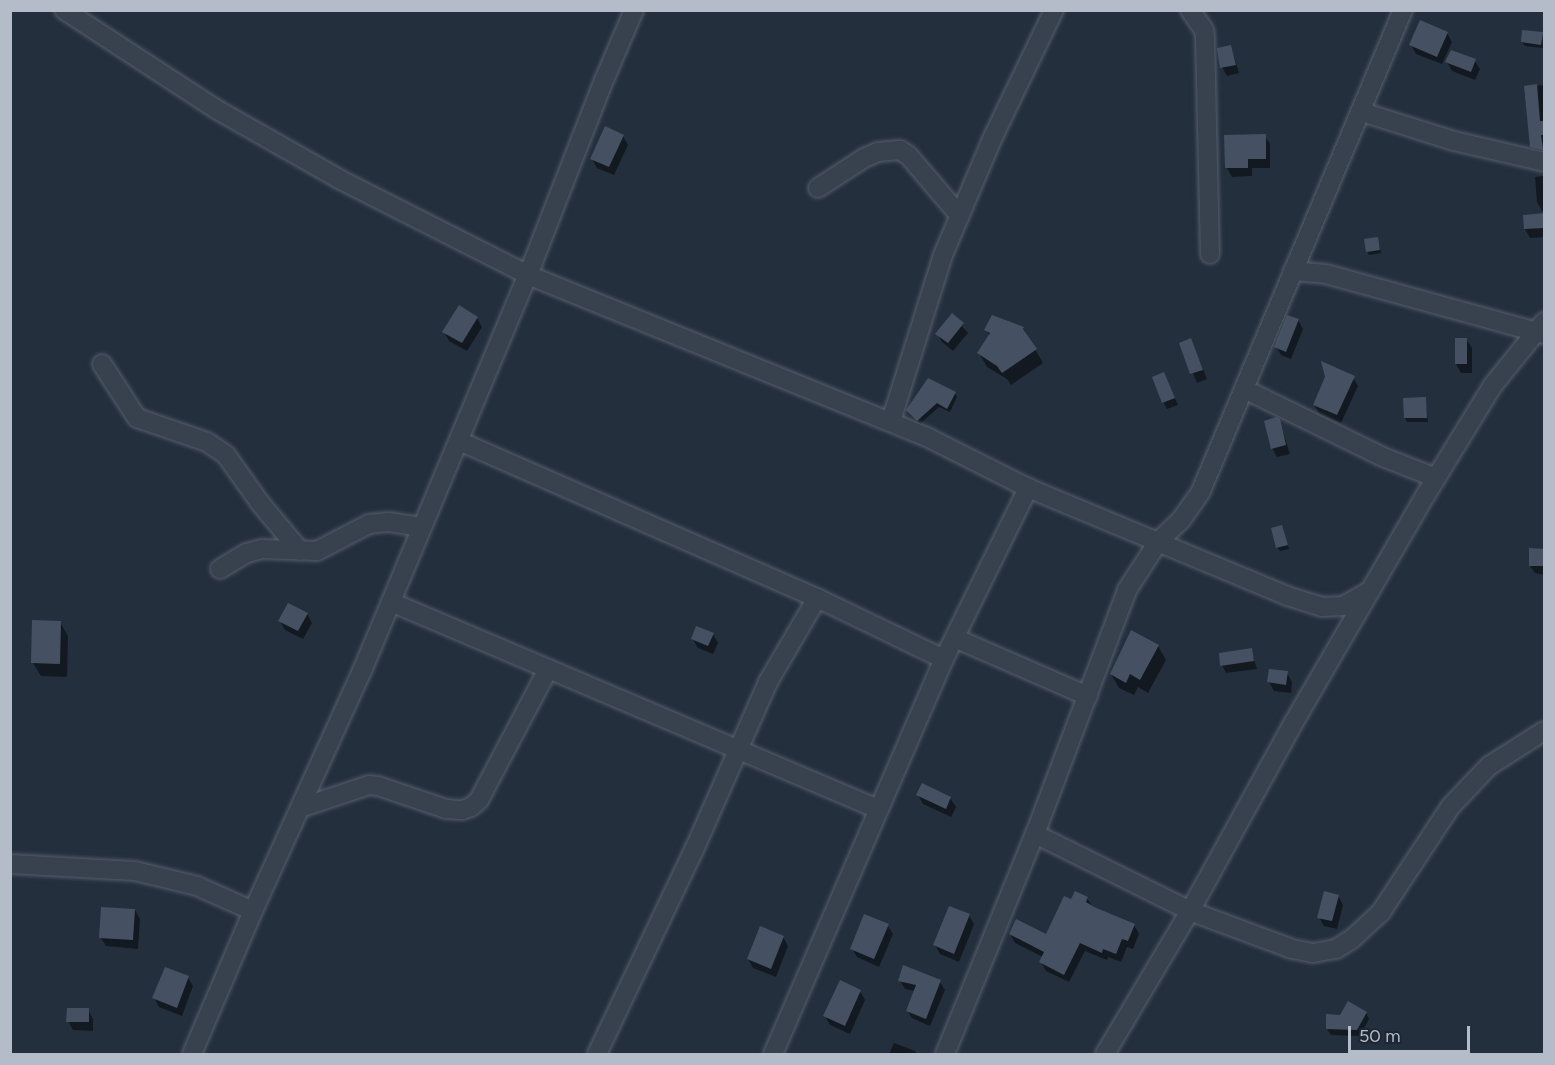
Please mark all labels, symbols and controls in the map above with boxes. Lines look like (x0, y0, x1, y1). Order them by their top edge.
scale bar (1351, 1014, 1472, 1052)
text: 50 m (1359, 1025, 1401, 1047)

